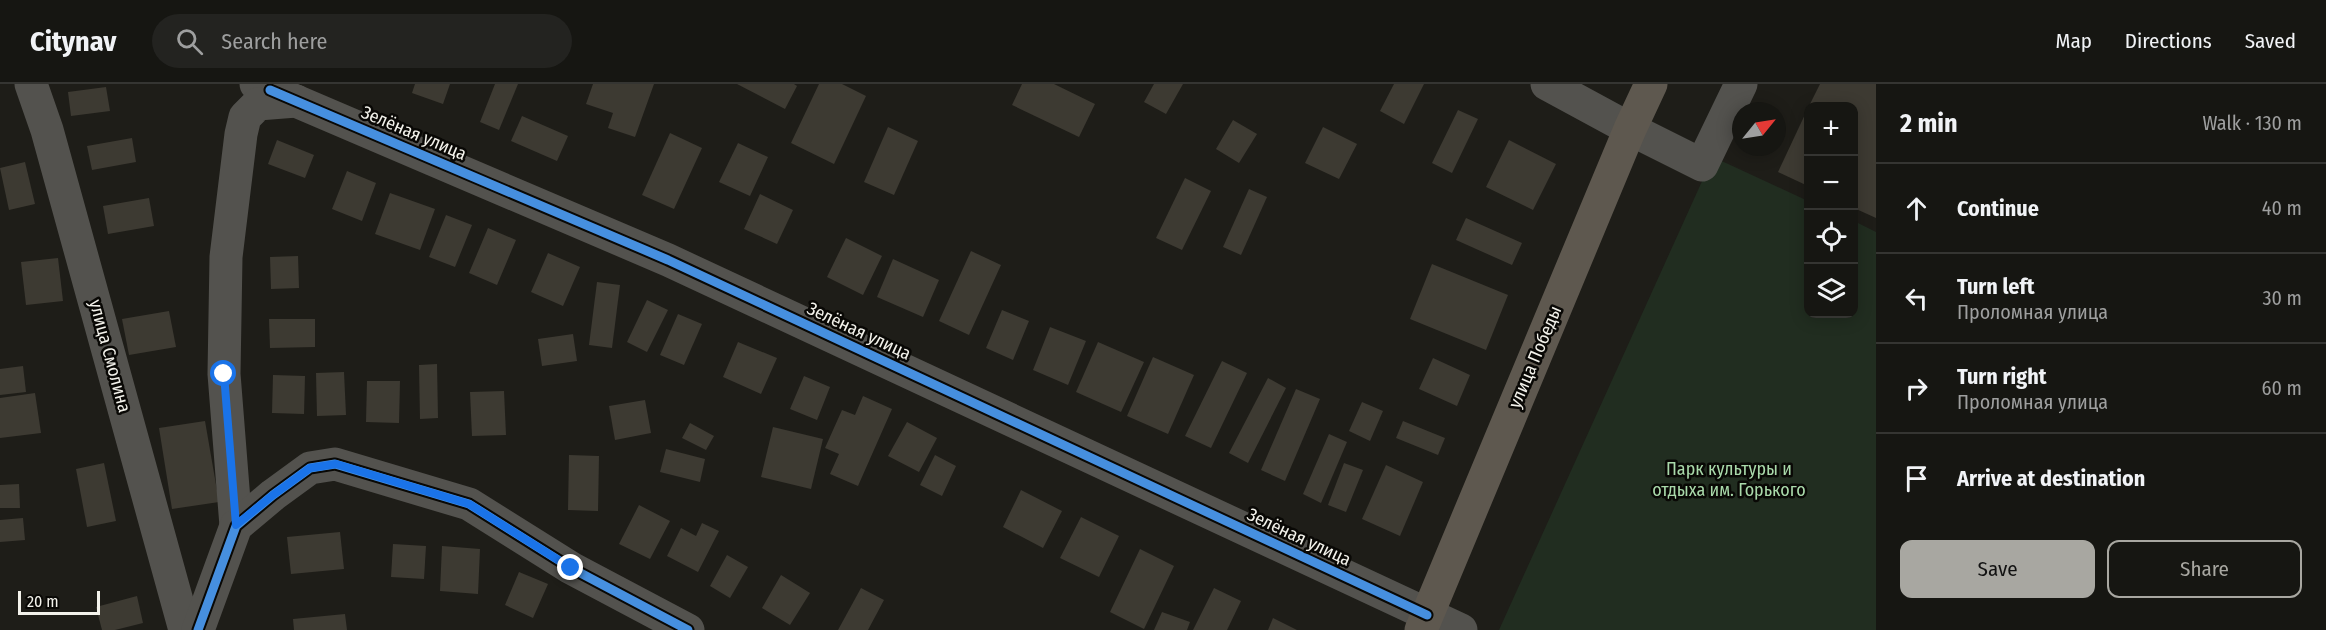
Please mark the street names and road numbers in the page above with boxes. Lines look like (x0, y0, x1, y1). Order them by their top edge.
street label: Зелёная улица (358, 101, 470, 165)
street label: улица Смолина (84, 297, 136, 415)
street label: Зелёная улица (804, 297, 915, 365)
street label: улица Победы (1504, 303, 1566, 411)
street label: Зелёная улица (1244, 503, 1355, 571)

